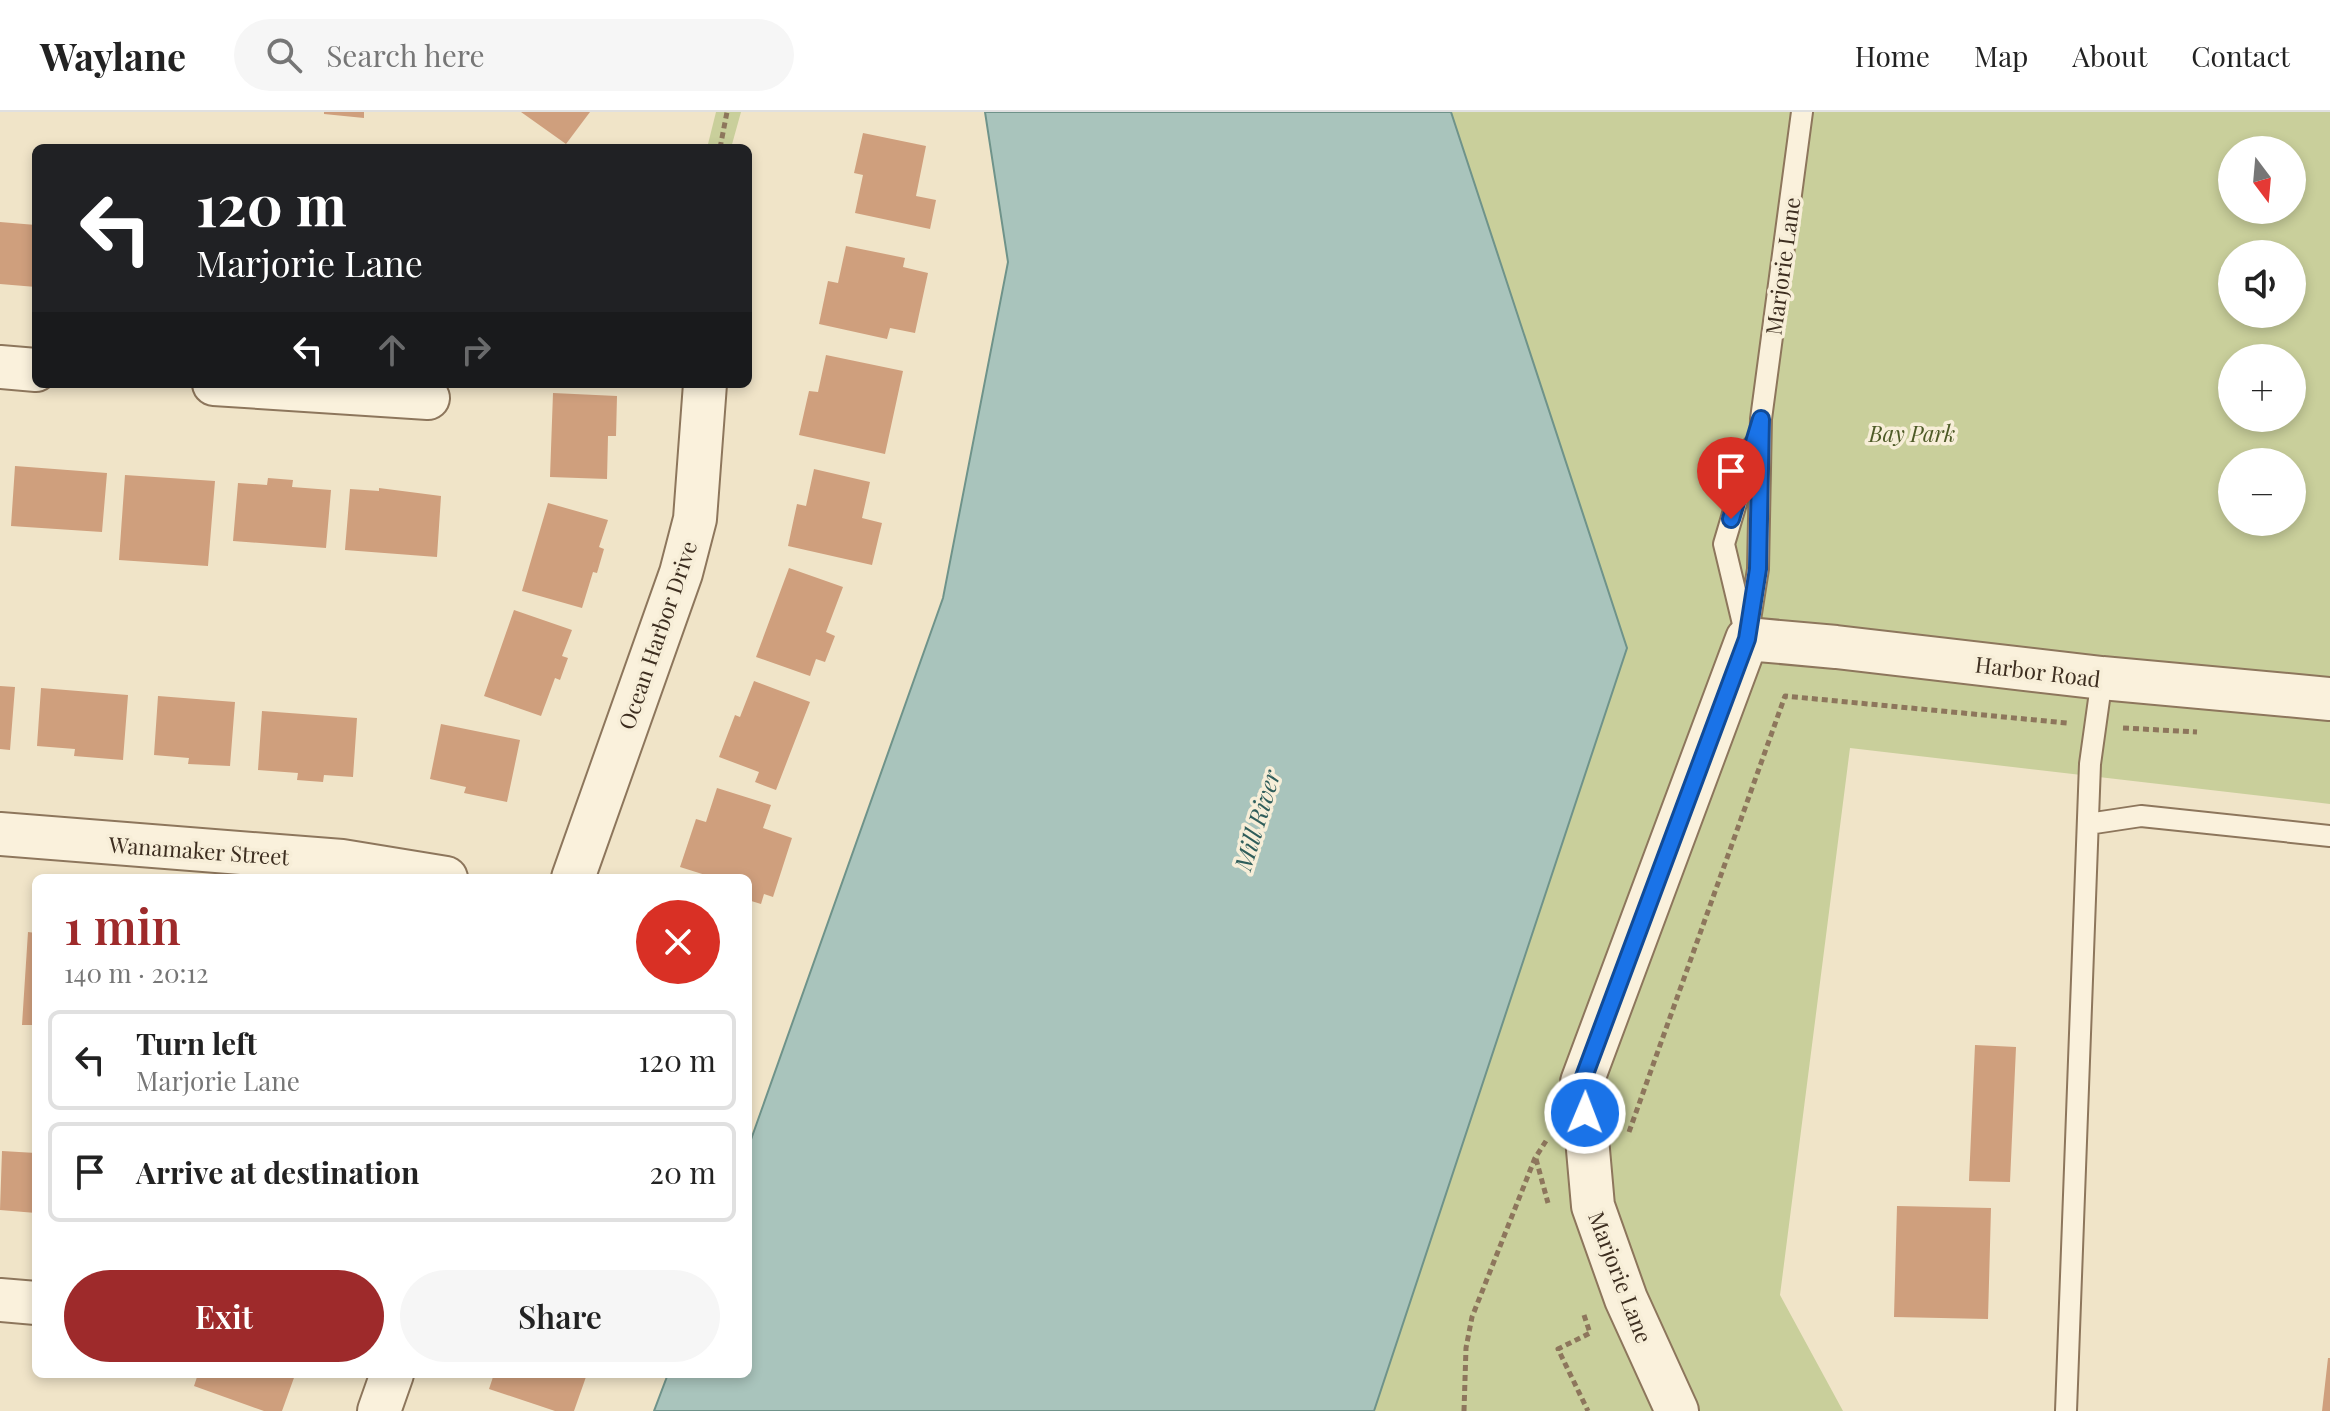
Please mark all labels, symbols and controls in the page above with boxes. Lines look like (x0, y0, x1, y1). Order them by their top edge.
search box (234, 19, 794, 91)
text: Waylane (40, 30, 186, 81)
icon: search (262, 33, 306, 77)
text: Search here (326, 35, 485, 75)
text: Home (1855, 37, 1930, 74)
text: Map (1974, 37, 2028, 74)
text: About (2072, 37, 2147, 74)
text: Contact (2191, 37, 2290, 74)
north arrow (2218, 136, 2306, 224)
map controls (2218, 136, 2306, 536)
text: 120 m (196, 166, 347, 241)
icon: left (64, 176, 168, 280)
street label: Marjorie Lane (1757, 195, 1807, 337)
text: Marjorie Lane (196, 238, 423, 286)
button: sound (2218, 240, 2306, 328)
icon: left (286, 328, 330, 372)
icon: ahead (370, 328, 414, 372)
icon: right (454, 328, 498, 372)
button: + (2218, 344, 2306, 432)
park label: Bay Park (1868, 418, 1955, 448)
pin (1697, 437, 1765, 519)
button: − (2218, 448, 2306, 536)
icon: arrive (1709, 449, 1753, 493)
street label: Ocean Harbor Drive (611, 537, 703, 733)
street label: Harbor Road (1974, 648, 2103, 694)
water label: Mill River (1225, 765, 1287, 875)
street label: Wanamaker Street (107, 829, 291, 871)
text: 1 min (64, 893, 181, 957)
button: close (636, 900, 720, 984)
text: 140 m · 20:12 (64, 955, 208, 990)
text: Turn left (136, 1023, 257, 1063)
icon: left (68, 1038, 112, 1082)
text: 120 m (638, 1040, 716, 1080)
text: Marjorie Lane (136, 1063, 300, 1098)
position arrow (1543, 1071, 1627, 1155)
icon: arrive (68, 1150, 112, 1194)
text: Arrive at destination (136, 1152, 419, 1192)
text: 20 m (650, 1152, 716, 1192)
street label: Marjorie Lane (1582, 1207, 1660, 1347)
button: Exit (64, 1270, 384, 1362)
button: Share (400, 1270, 720, 1362)

